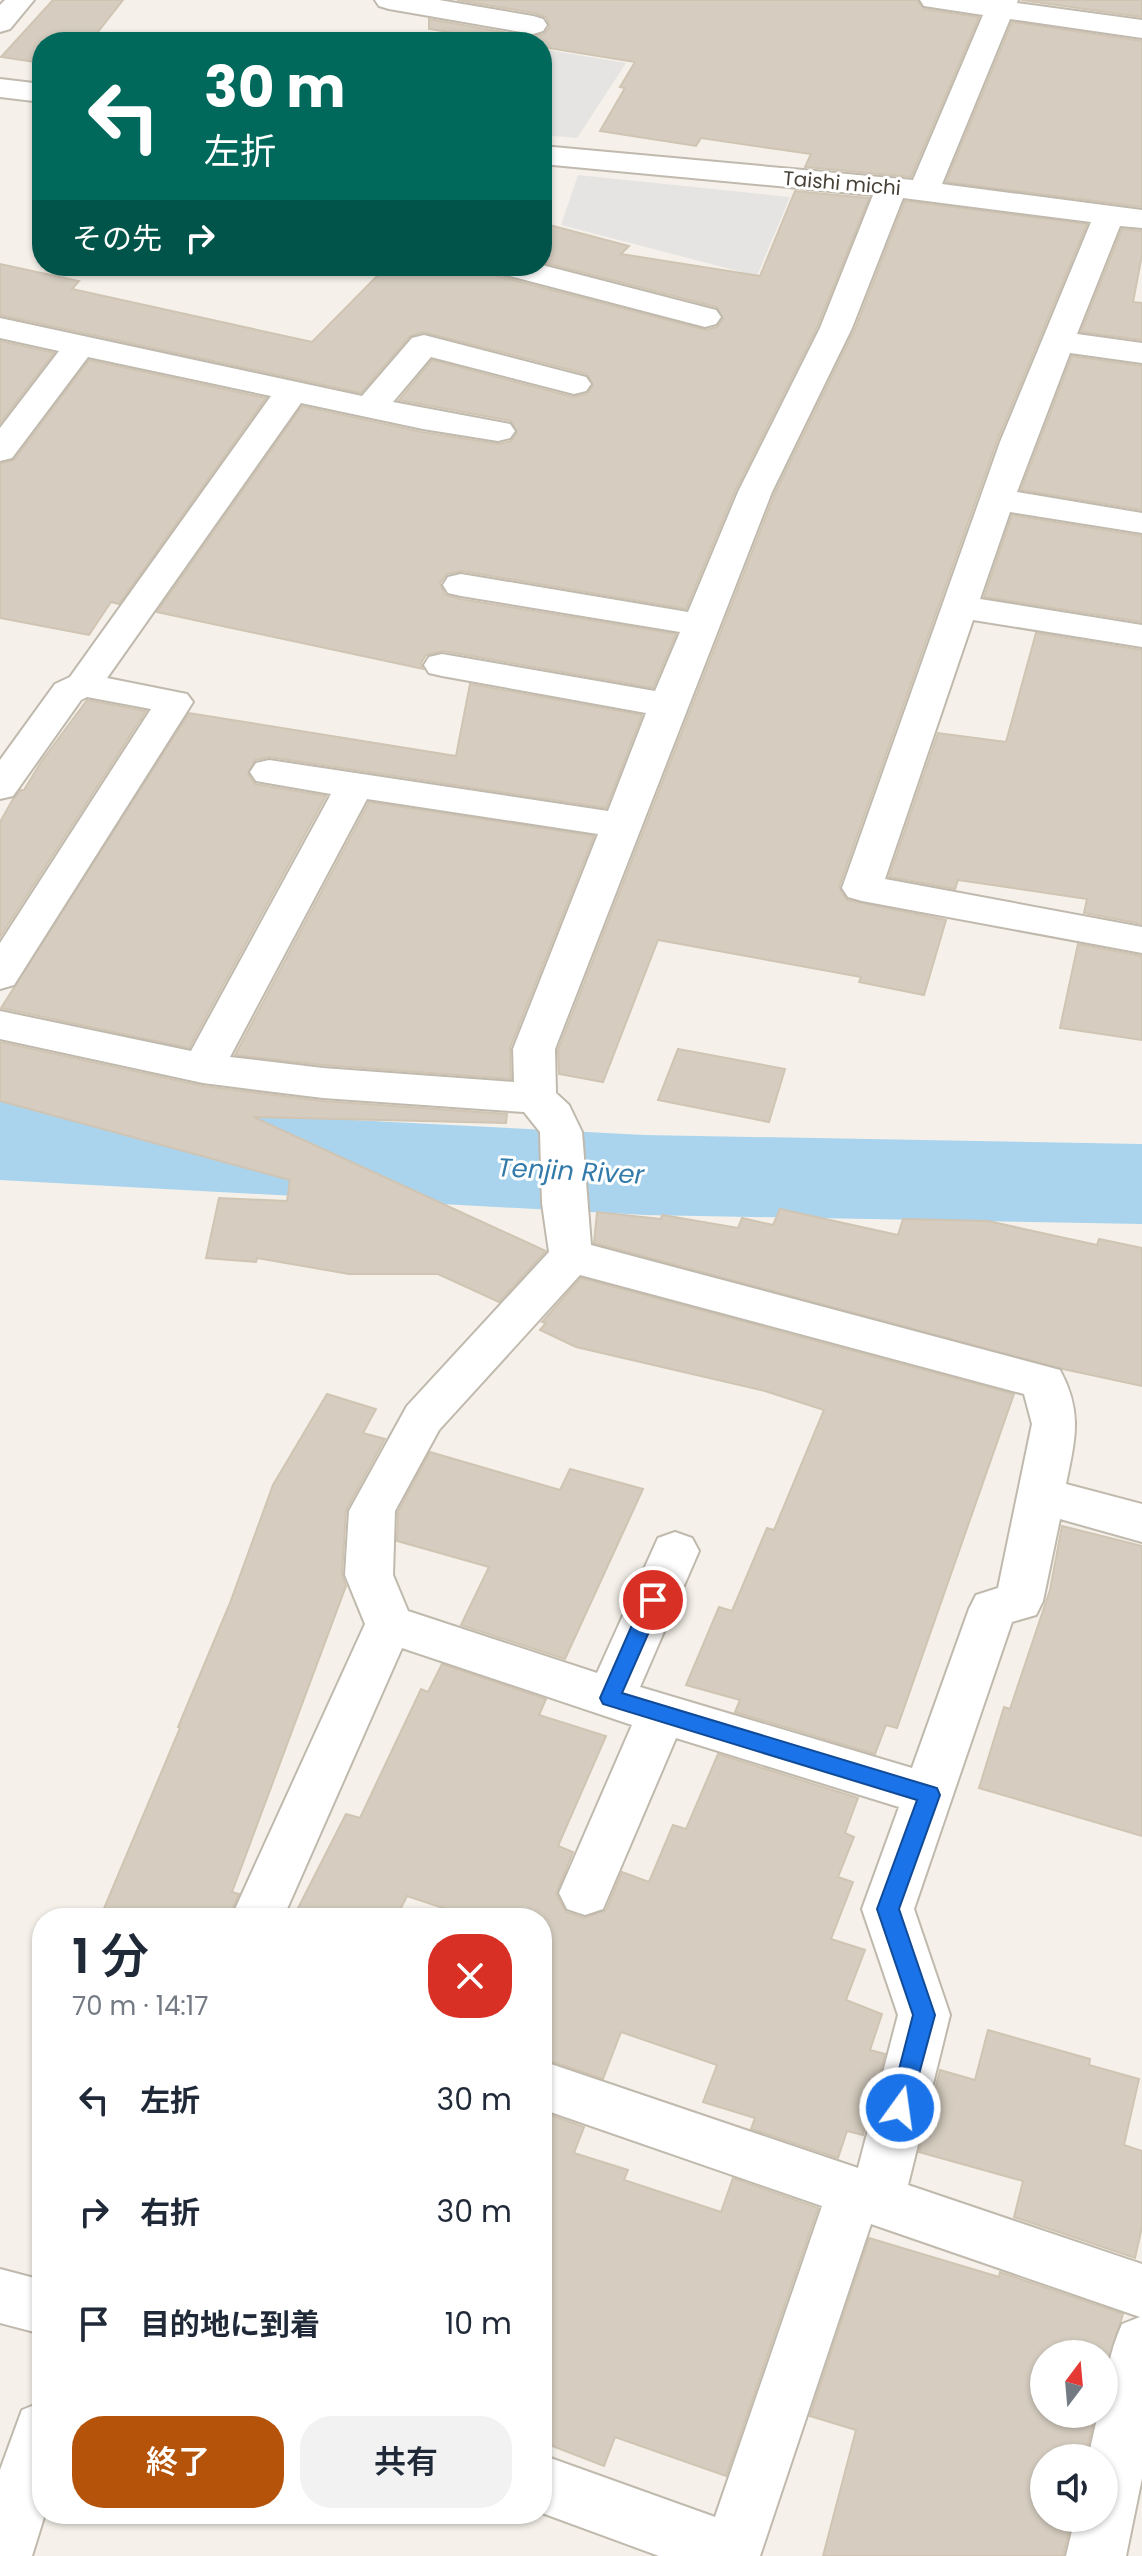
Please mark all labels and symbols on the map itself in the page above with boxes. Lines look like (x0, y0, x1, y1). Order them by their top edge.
street label: Taishi michi (782, 164, 902, 202)
water label: Tenjin River (497, 1149, 646, 1193)
pin (619, 1566, 687, 1634)
position arrow (858, 2066, 942, 2150)
north arrow (1030, 2340, 1118, 2428)

